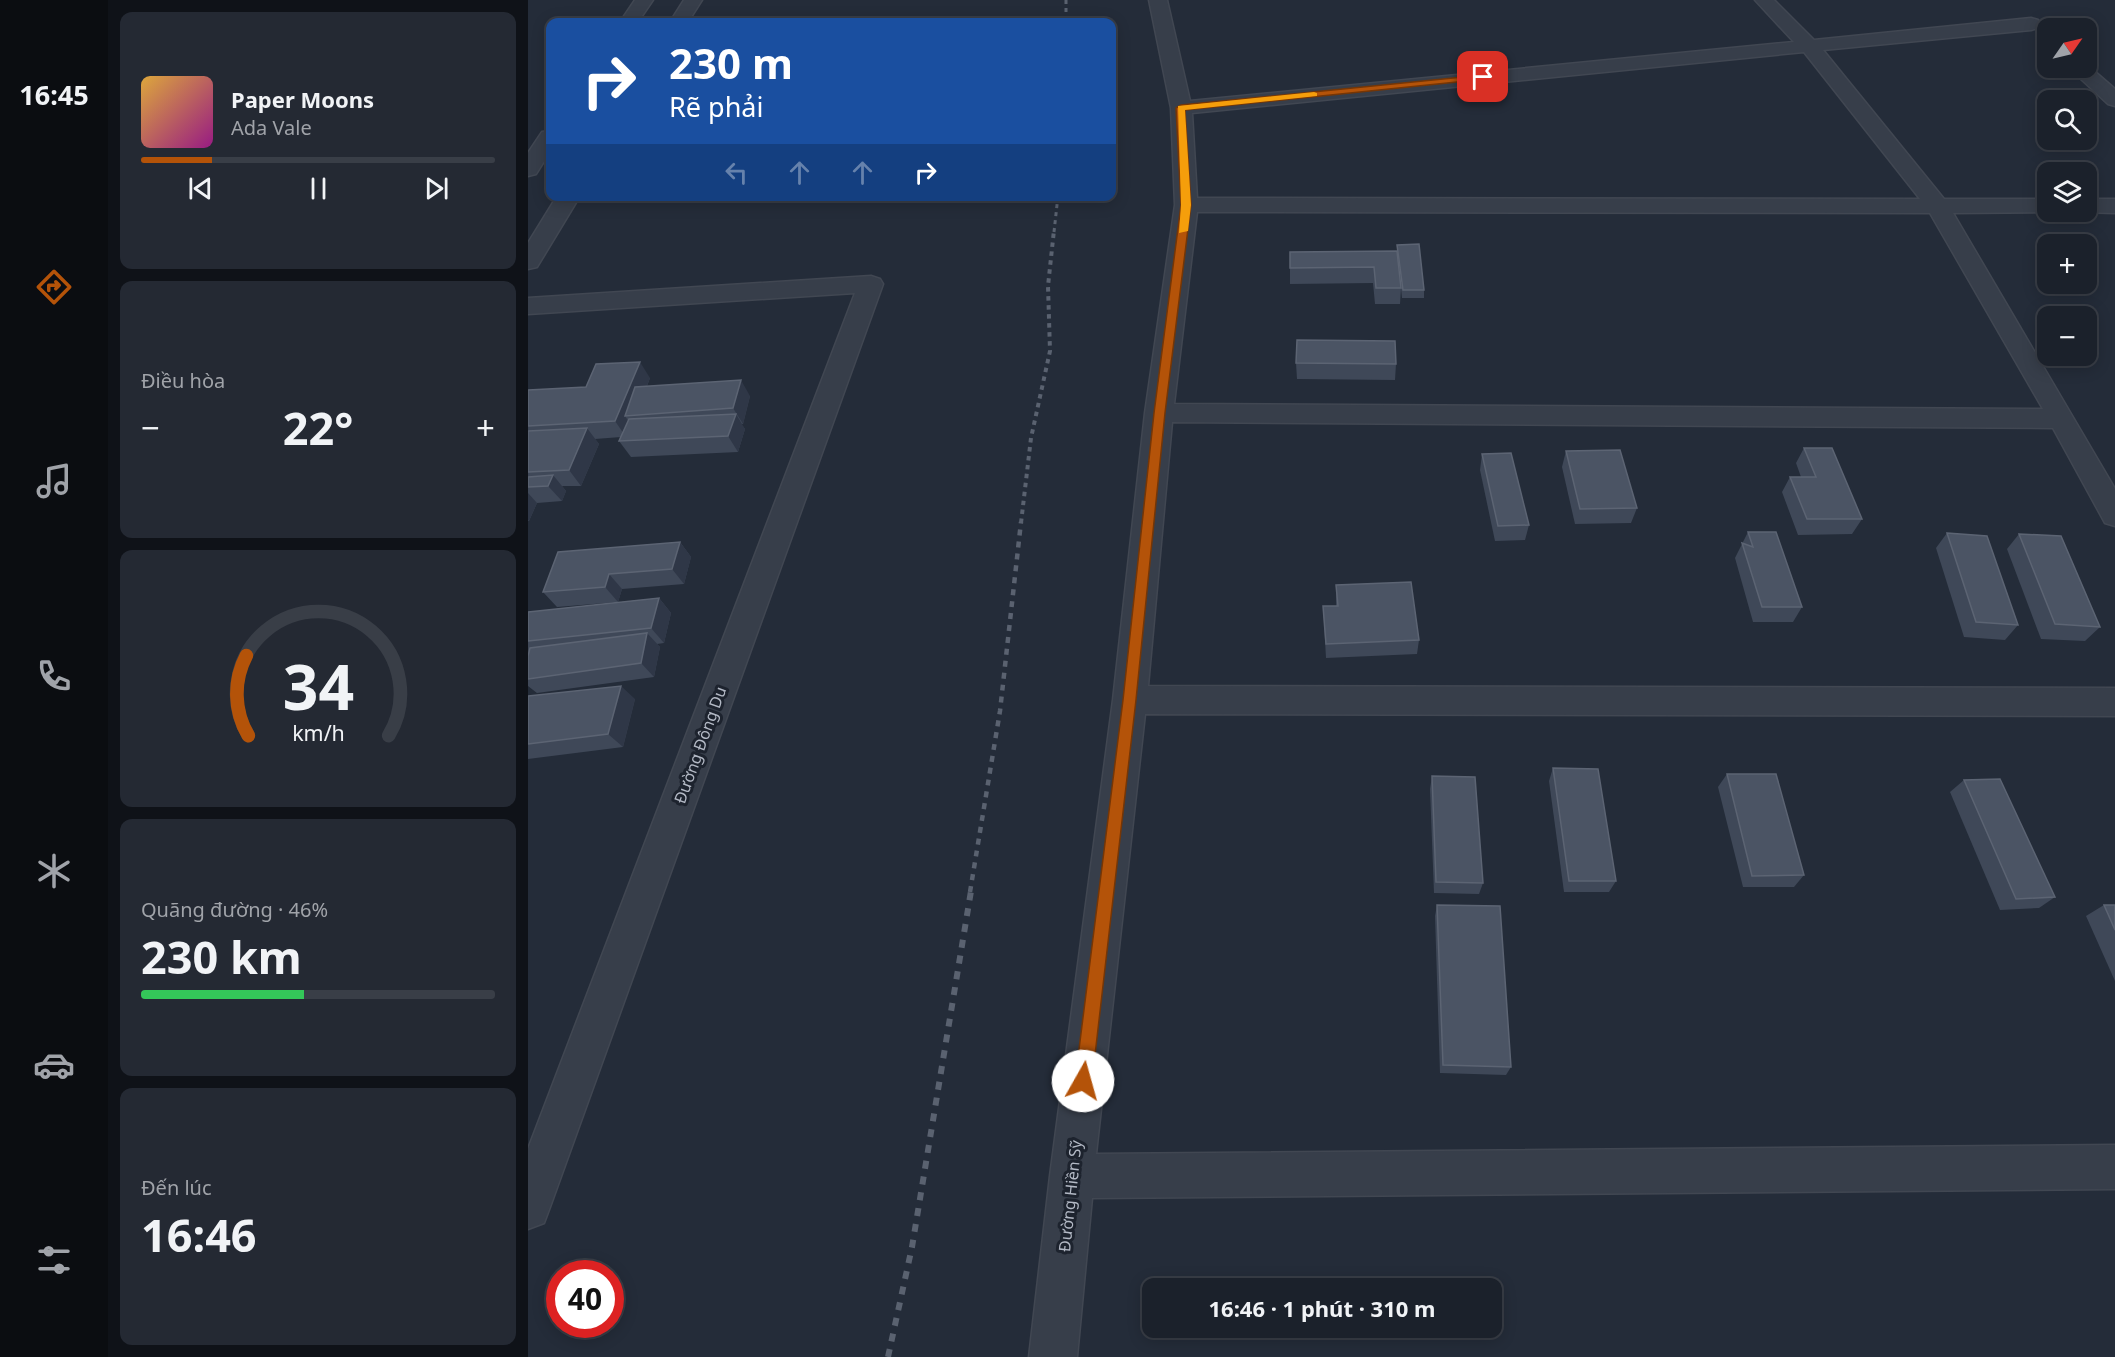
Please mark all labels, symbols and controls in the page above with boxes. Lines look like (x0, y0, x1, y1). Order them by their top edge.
north arrow (2037, 18, 2097, 78)
map controls (2037, 18, 2097, 366)
text: 230 m (669, 34, 793, 91)
icon: right (570, 42, 648, 120)
pin (1457, 51, 1508, 102)
icon: arrive (1466, 60, 1499, 93)
text: 16:45 (19, 76, 89, 113)
text: Paper Moons (231, 84, 374, 114)
text: Rẽ phải (669, 88, 763, 125)
button: search (2037, 90, 2097, 150)
text: Ada Vale (231, 114, 312, 141)
icon: left (720, 156, 753, 189)
icon: ahead (783, 156, 816, 189)
icon: ahead (846, 156, 879, 189)
icon: right (909, 156, 942, 189)
button: layers (2037, 162, 2097, 222)
icon: previous (184, 172, 217, 205)
icon: pause (302, 172, 335, 205)
icon: next (420, 172, 453, 205)
button: + (2037, 234, 2097, 294)
icon: directions (33, 266, 75, 308)
button: − (2037, 306, 2097, 366)
text: Điều hòa (141, 367, 225, 394)
text: 22° (283, 397, 353, 458)
text: − (141, 405, 160, 450)
text: + (476, 405, 495, 450)
icon: music (33, 460, 75, 502)
text: 34 (282, 643, 354, 728)
icon: phone (33, 655, 75, 697)
street label: Đường Đông Du (669, 683, 731, 807)
text: km/h (292, 718, 344, 747)
icon: climate (33, 850, 75, 892)
text: Quãng đường · 46% (141, 896, 328, 923)
text: 230 km (141, 926, 302, 987)
icon: car (33, 1044, 75, 1086)
position arrow (1051, 1049, 1115, 1113)
street label: Đường Hiền Sỹ (1053, 1138, 1087, 1253)
text: Đến lúc (141, 1174, 212, 1201)
text: 16:46 (141, 1204, 257, 1265)
icon: filters (33, 1239, 75, 1281)
speed limit sign: 40 (546, 1260, 624, 1338)
text: 16:46 · 1 phút · 310 m (1208, 1293, 1436, 1323)

